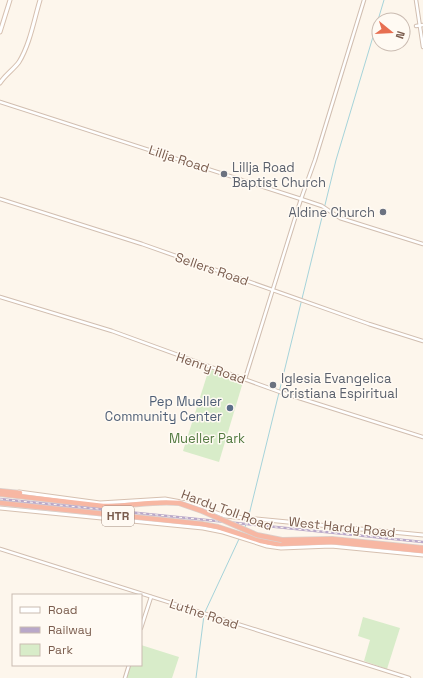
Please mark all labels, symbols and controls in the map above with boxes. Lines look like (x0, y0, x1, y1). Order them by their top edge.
north arrow (371, 12, 411, 52)
text: N (393, 29, 408, 41)
street label: Lillja Road (147, 141, 211, 177)
place label: Lillja Road Baptist Church (232, 159, 326, 191)
marker: Lillja Road Baptist Church (219, 169, 229, 179)
place label: Aldine Church (288, 204, 375, 221)
marker: Aldine Church (378, 207, 388, 217)
street label: Sellers Road (173, 248, 251, 290)
street label: Henry Road (174, 348, 248, 388)
place label: Iglesia Evangelica Cristiana Espiritual (281, 370, 398, 402)
marker: Iglesia Evangelica Cristiana Espiritual (268, 380, 278, 390)
place label: Pep Mueller Community Center (105, 393, 222, 425)
marker: Pep Mueller Community Center (225, 403, 235, 413)
park label: Mueller Park (169, 430, 245, 447)
street label: Hardy Toll Road (179, 486, 275, 534)
road number: HTR (102, 506, 134, 526)
street label: West Hardy Road (288, 513, 396, 541)
legend (12, 594, 142, 666)
street label: Luthe Road (167, 595, 241, 633)
text: Road (48, 602, 77, 618)
text: Railway (48, 622, 92, 638)
text: Park (48, 642, 73, 658)

